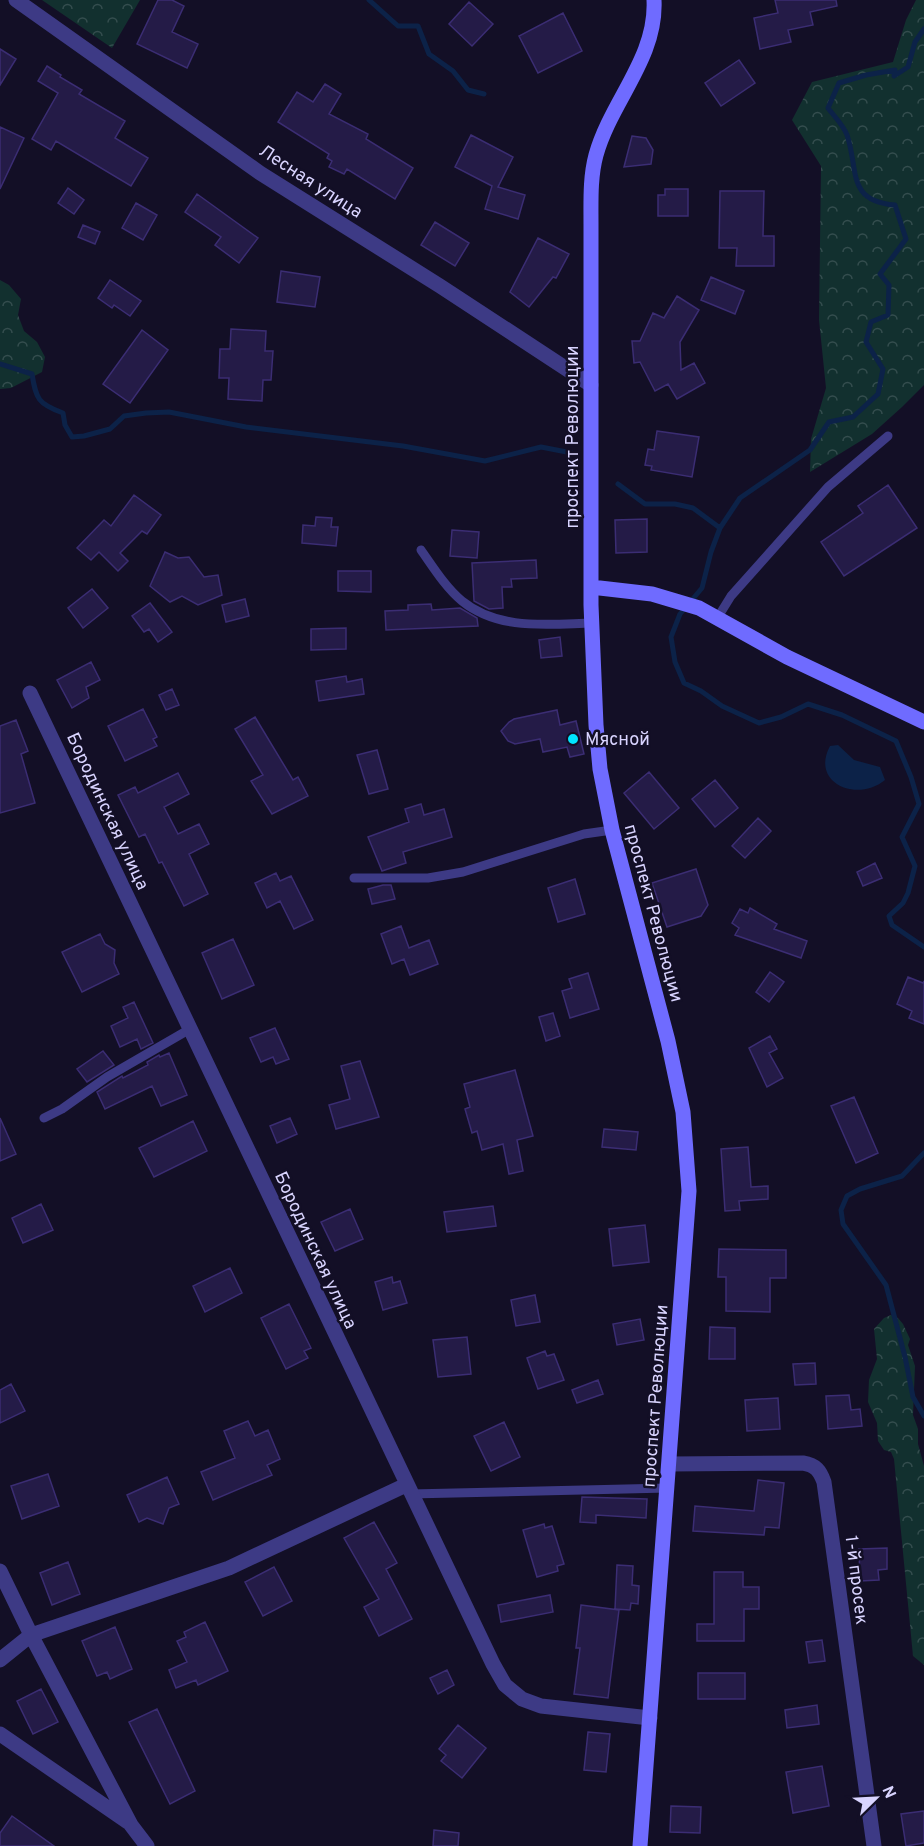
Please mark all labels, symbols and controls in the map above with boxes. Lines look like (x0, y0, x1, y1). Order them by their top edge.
street label: Лесная улица (254, 140, 366, 224)
street label: проспект Революции (562, 345, 585, 529)
street label: Бородинская улица (60, 729, 153, 894)
place label: Мясной (585, 729, 650, 752)
marker: Мясной (566, 732, 580, 746)
street label: проспект Революции (618, 822, 687, 1005)
street label: Бородинская улица (268, 1168, 361, 1333)
street label: проспект Революции (639, 1304, 674, 1488)
street label: 1-й просек (839, 1534, 872, 1626)
north arrow (846, 1768, 906, 1828)
text: N (876, 1783, 899, 1802)

